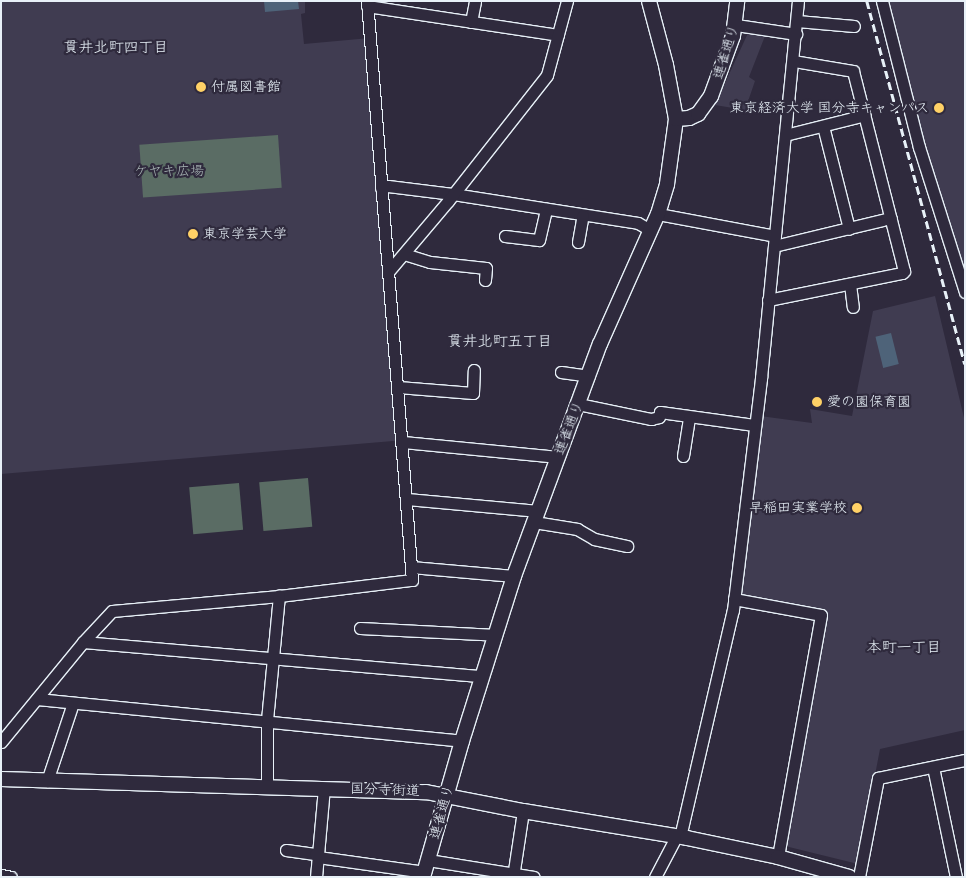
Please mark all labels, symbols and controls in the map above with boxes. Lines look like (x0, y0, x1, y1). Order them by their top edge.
street label: 連雀通り (710, 23, 742, 81)
district label: 貫井北町四丁目 (64, 39, 168, 57)
place label: 付属図書館 (211, 79, 281, 95)
marker: 付属図書館 (195, 81, 207, 93)
place label: 東京経済大学 国分寺キャンパス (729, 100, 929, 116)
marker: 東京経済大学 国分寺キャンパス (933, 102, 945, 114)
park label: ケヤキ広場 (134, 163, 204, 179)
place label: 東京学芸大学 (203, 226, 287, 242)
marker: 東京学芸大学 (187, 228, 199, 240)
district label: 貫井北町五丁目 (448, 333, 552, 351)
place label: 愛の園保育園 (827, 394, 911, 410)
marker: 愛の園保育園 (811, 396, 823, 408)
street label: 連雀通り (551, 399, 587, 457)
place label: 早稲田実業学校 (749, 500, 847, 516)
marker: 早稲田実業学校 (851, 502, 863, 514)
district label: 本町一丁目 (867, 639, 941, 657)
street label: 国分寺街道 (350, 780, 420, 800)
street label: 連雀通り (427, 783, 457, 841)

